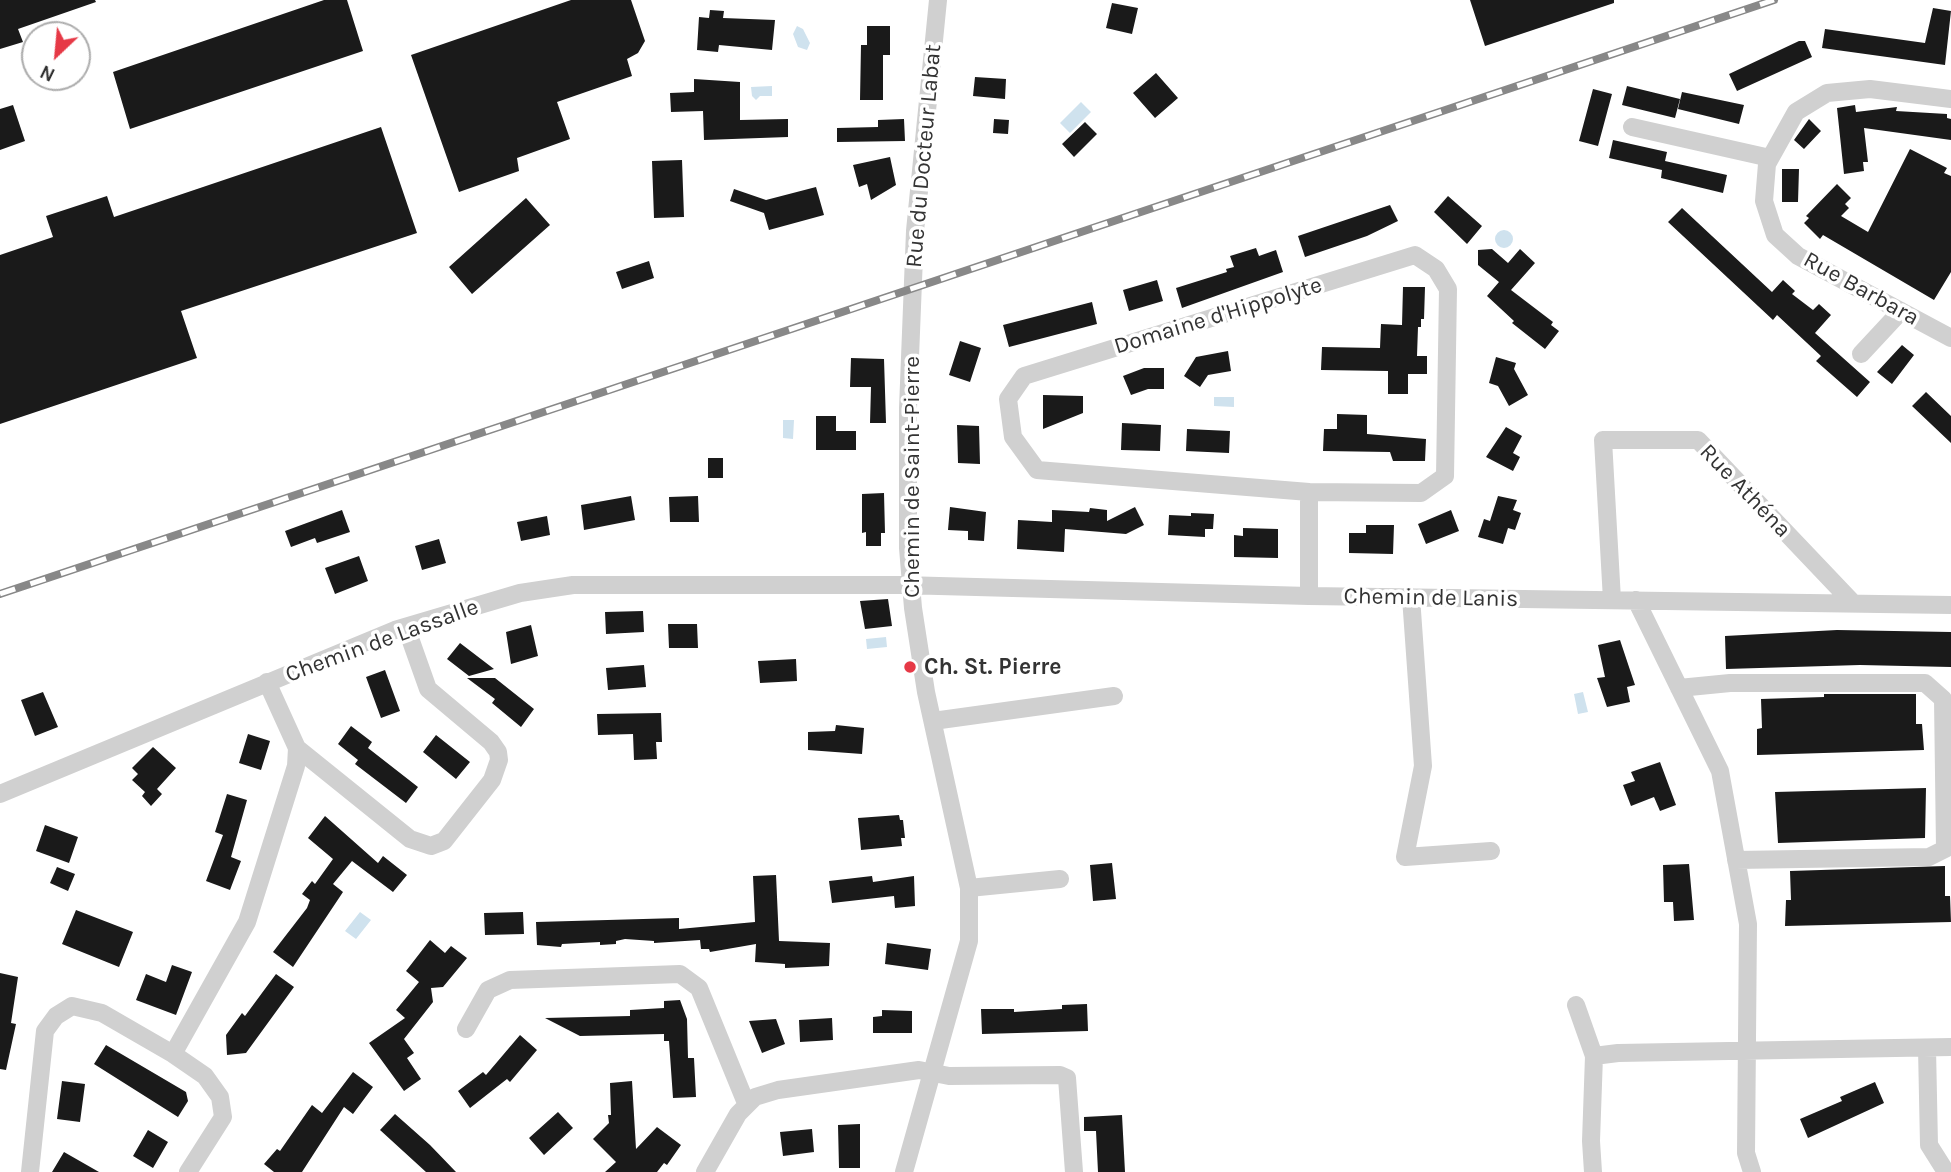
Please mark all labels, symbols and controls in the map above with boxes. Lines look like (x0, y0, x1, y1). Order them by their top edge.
north arrow (21, 21, 91, 91)
street label: Rue du Docteur Labat (900, 43, 948, 269)
text: N (37, 60, 59, 86)
street label: Rue Barbara (1798, 246, 1924, 332)
street label: Domaine d'Hippolyte (1111, 271, 1325, 361)
street label: Chemin de Saint-Pierre (898, 356, 926, 598)
street label: Rue Athéna (1694, 438, 1796, 544)
street label: Chemin de Lanis (1343, 583, 1519, 613)
street label: Chemin de Lassalle (282, 593, 482, 689)
place label: Ch. St. Pierre (924, 653, 1061, 681)
marker: Ch. St. Pierre (902, 659, 918, 675)

